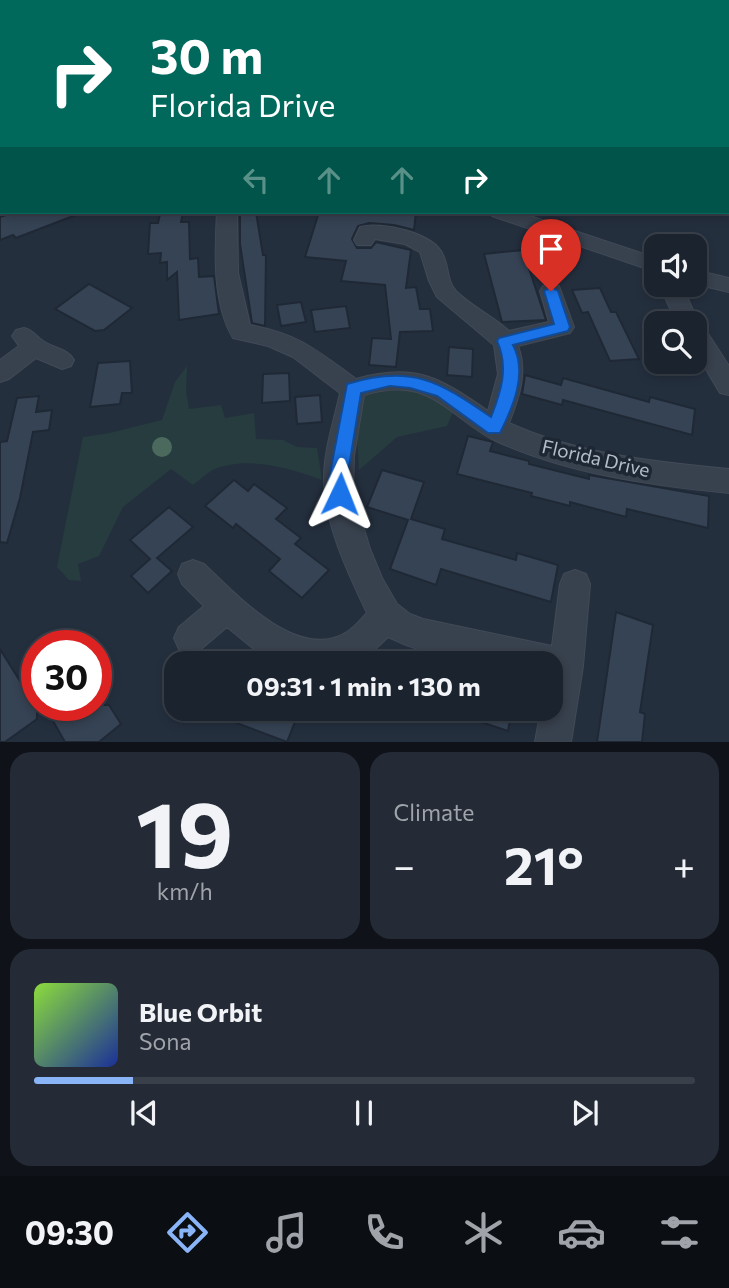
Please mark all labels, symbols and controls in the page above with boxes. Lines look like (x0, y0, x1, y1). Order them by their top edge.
text: 30 m (150, 24, 263, 84)
icon: right (35, 28, 126, 119)
text: Florida Drive (150, 84, 335, 124)
icon: left (237, 161, 275, 199)
icon: ahead (310, 161, 348, 199)
icon: ahead (383, 161, 421, 199)
icon: right (456, 161, 494, 199)
pin (521, 219, 581, 291)
icon: arrive (532, 230, 570, 268)
map controls (644, 234, 707, 374)
button: sound (644, 234, 707, 297)
button: search (644, 311, 707, 374)
street label: Florida Drive (540, 434, 652, 481)
position arrow (303, 457, 377, 531)
speed limit sign: 30 (21, 630, 112, 721)
text: 09:31 · 1 min · 130 m (246, 670, 481, 701)
text: 19 (136, 775, 233, 887)
text: Climate (394, 798, 475, 826)
text: 21° (504, 832, 584, 896)
text: − (394, 841, 415, 888)
text: + (673, 841, 695, 888)
text: km/h (157, 877, 213, 905)
text: Blue Orbit (139, 996, 262, 1027)
text: Sona (139, 1027, 191, 1055)
icon: previous (125, 1094, 163, 1132)
icon: pause (345, 1094, 383, 1132)
icon: next (566, 1094, 604, 1132)
icon: directions (163, 1208, 212, 1257)
icon: music (262, 1208, 311, 1257)
icon: phone (360, 1208, 409, 1257)
icon: climate (459, 1208, 508, 1257)
icon: car (557, 1208, 606, 1257)
icon: filters (655, 1208, 704, 1257)
text: 09:30 (25, 1212, 114, 1252)

